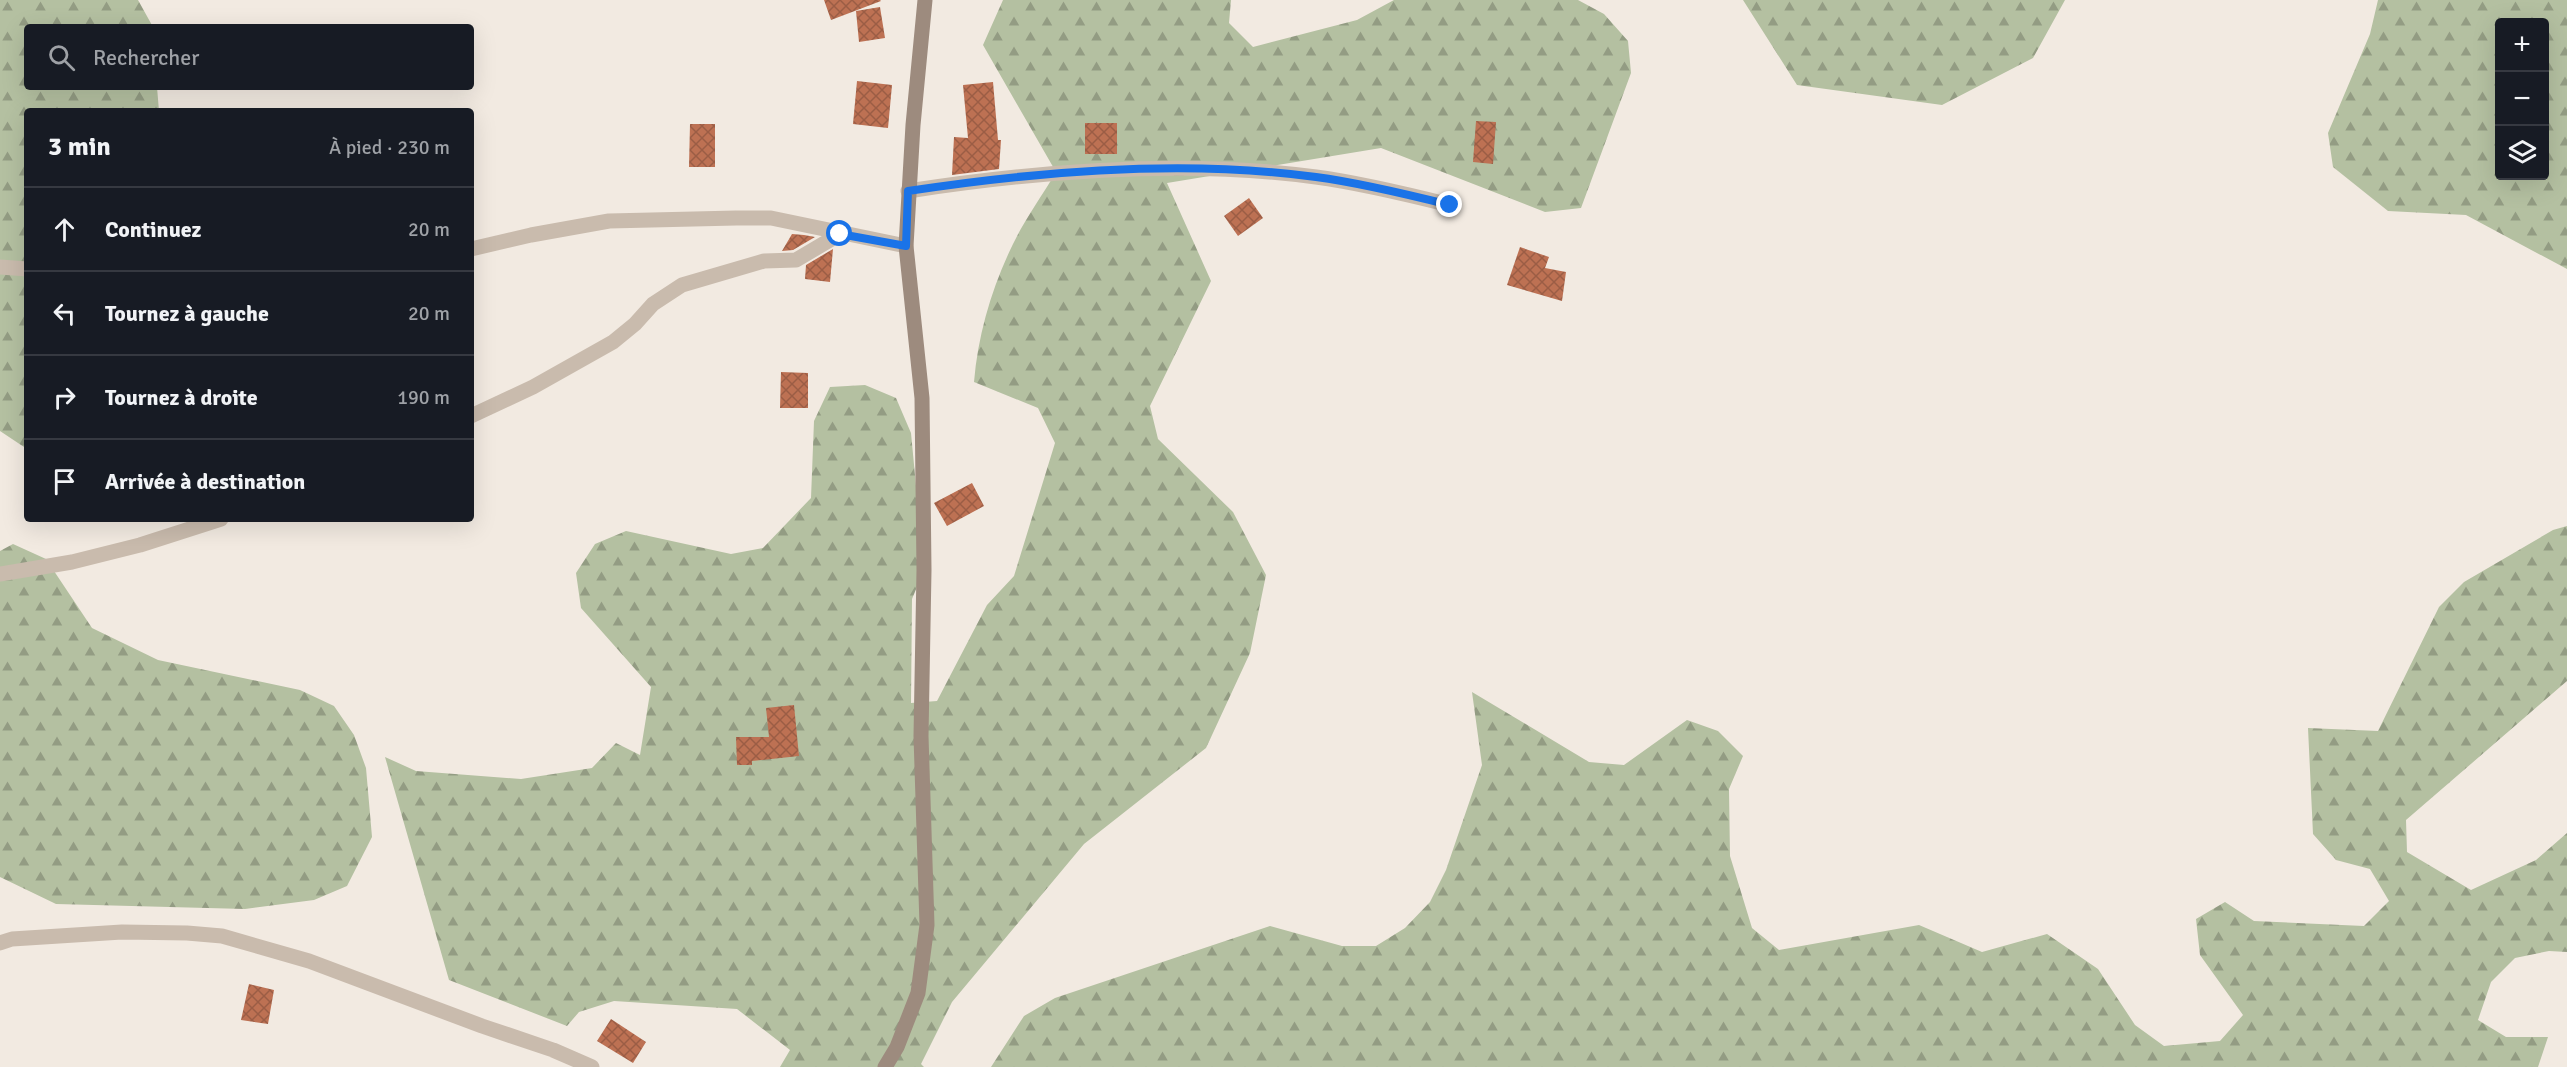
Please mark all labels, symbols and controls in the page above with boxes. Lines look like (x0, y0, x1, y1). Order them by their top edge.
map controls (2495, 18, 2549, 180)
button: + (2495, 18, 2549, 72)
search box (24, 24, 474, 90)
icon: search (45, 41, 78, 74)
text: Rechercher (93, 44, 199, 71)
button: − (2495, 72, 2549, 126)
button: layers (2495, 126, 2549, 180)
text: 3 min (48, 131, 111, 163)
text: À pied · 230 m (329, 135, 450, 160)
route end (1436, 191, 1462, 217)
icon: ahead (48, 213, 81, 246)
text: Continuez (105, 216, 201, 243)
text: 20 m (408, 217, 450, 242)
route start (826, 220, 852, 246)
icon: left (48, 297, 81, 330)
text: Tournez à gauche (105, 300, 269, 327)
text: 20 m (408, 301, 450, 326)
icon: right (48, 381, 81, 414)
text: Tournez à droite (105, 384, 258, 411)
text: 190 m (397, 385, 450, 410)
icon: arrive (48, 465, 81, 498)
text: Arrivée à destination (105, 468, 305, 495)

